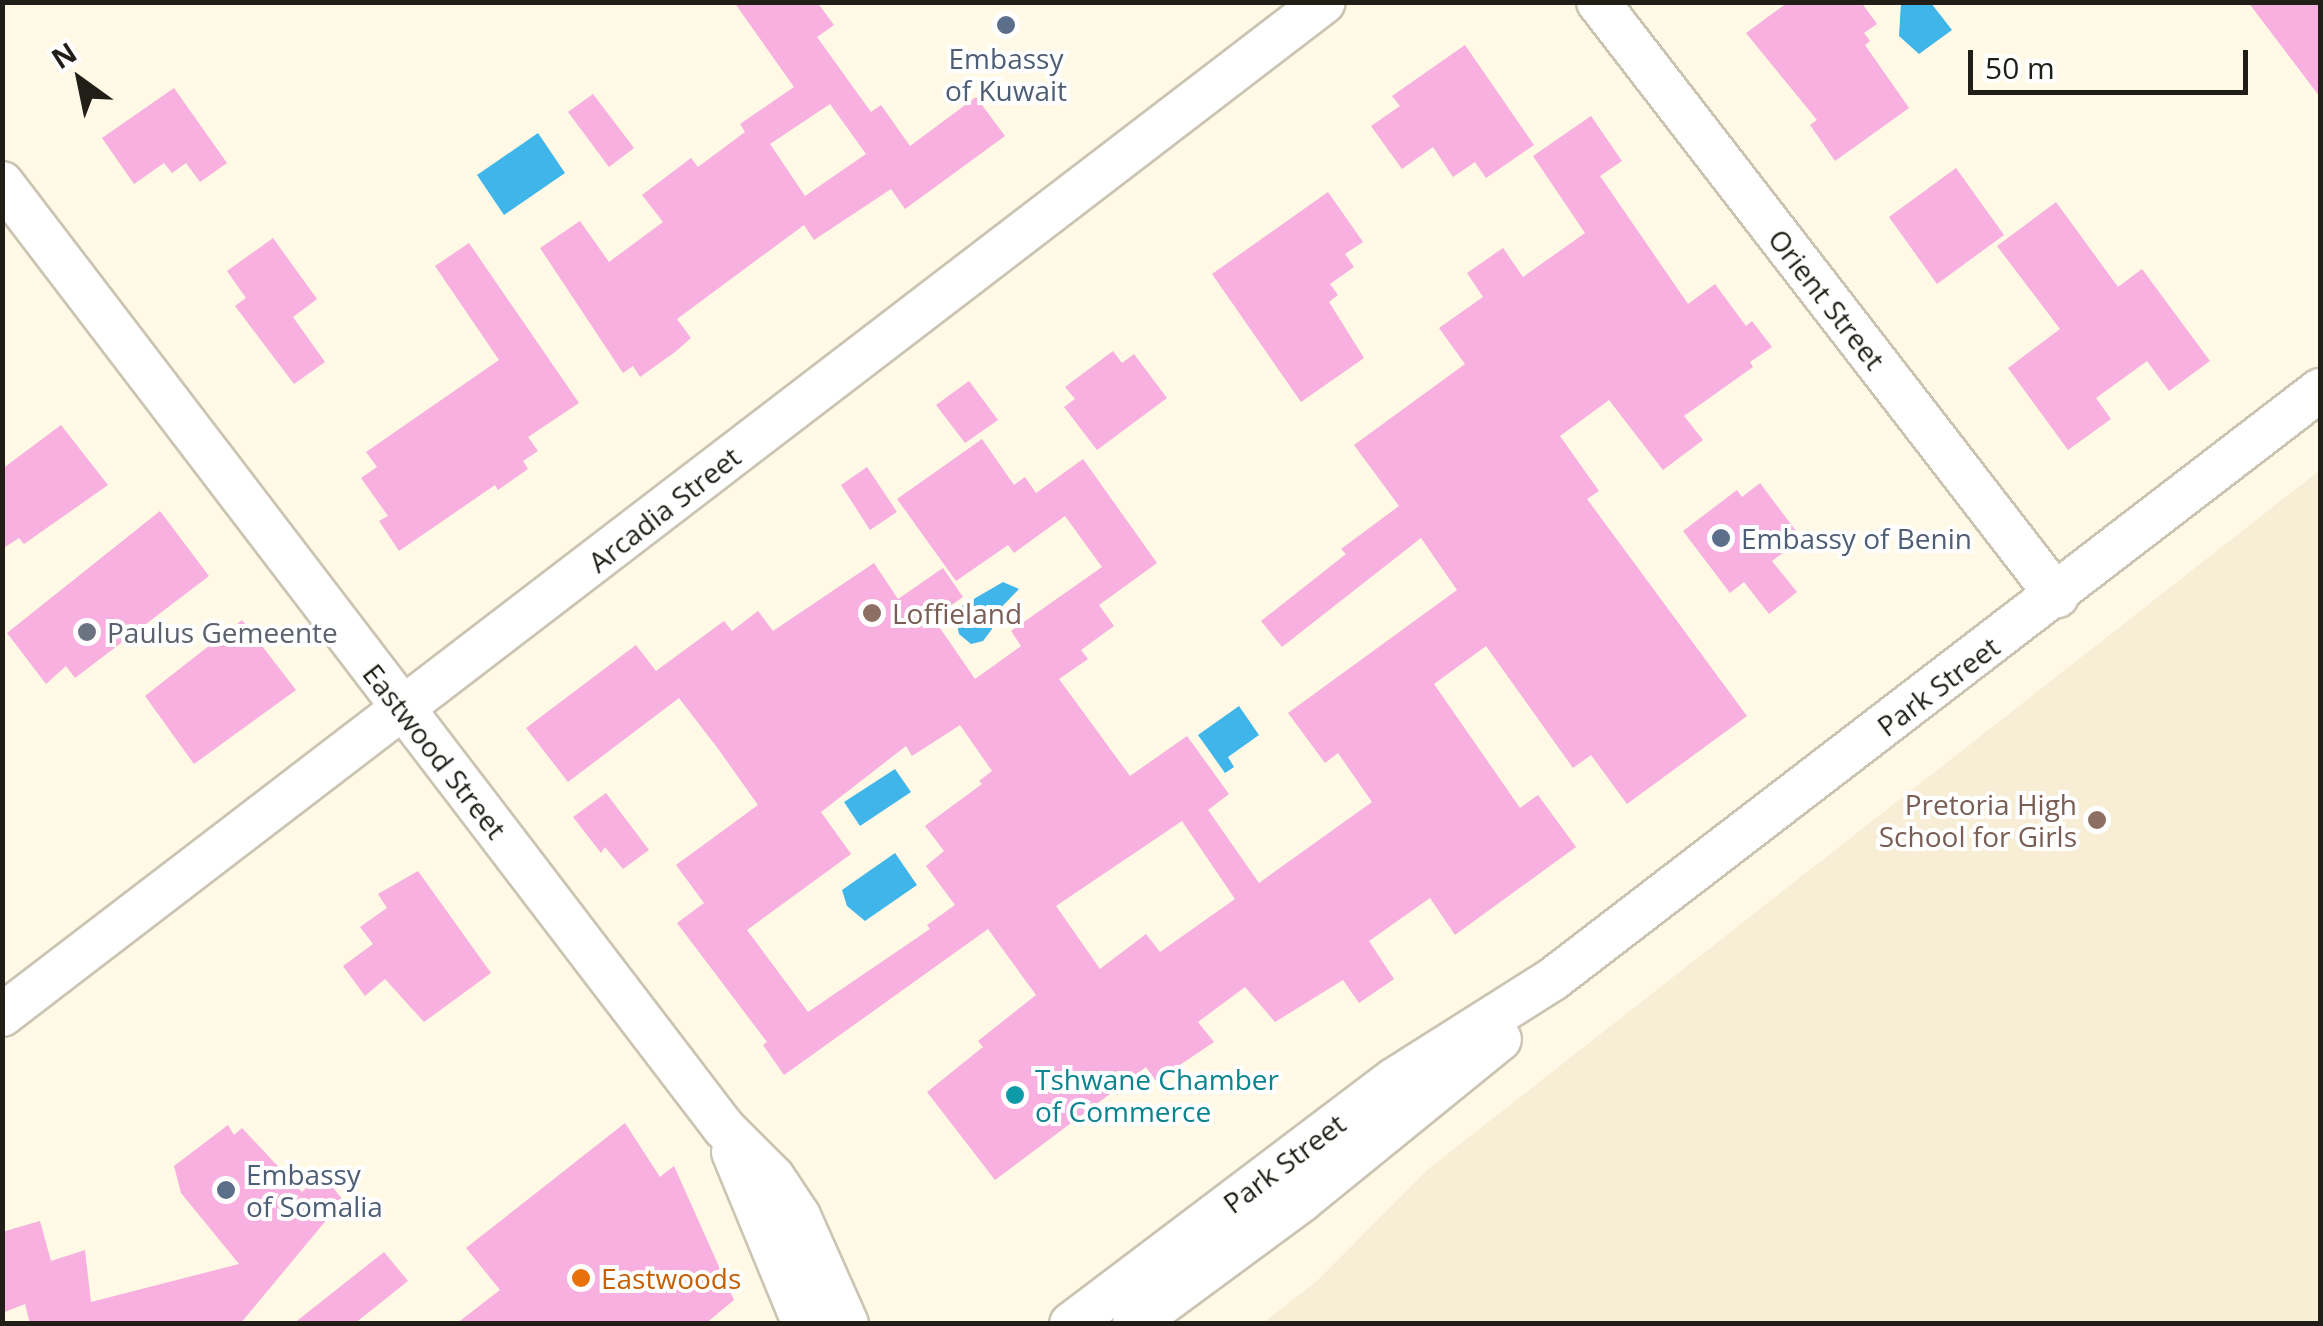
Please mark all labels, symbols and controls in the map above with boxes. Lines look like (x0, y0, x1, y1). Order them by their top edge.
marker: Embassy of Kuwait (995, 14, 1017, 36)
north arrow (30, 30, 130, 130)
scale bar (1973, 30, 2253, 92)
text: N (44, 33, 84, 77)
place label: Embassy of Kuwait (945, 41, 1067, 107)
text: 50 m (1985, 47, 2055, 88)
street label: Orient Street (1762, 222, 1892, 376)
street label: Arcadia Street (581, 439, 747, 579)
place label: Embassy of Benin (1741, 521, 1972, 555)
marker: Embassy of Benin (1710, 527, 1732, 549)
place label: Loffieland (892, 596, 1022, 630)
marker: Loffieland (861, 602, 883, 624)
place label: Paulus Gemeente (107, 615, 338, 649)
marker: Paulus Gemeente (76, 621, 98, 643)
street label: Park Street (1870, 629, 2006, 743)
street label: Eastwood Street (356, 657, 514, 845)
place label: Pretoria High School for Girls (1879, 787, 2077, 853)
marker: Pretoria High School for Girls (2086, 809, 2108, 831)
place label: Tshwane Chamber of Commerce (1035, 1062, 1279, 1128)
marker: Tshwane Chamber of Commerce (1004, 1084, 1026, 1106)
street label: Park Street (1216, 1106, 1352, 1220)
place label: Embassy of Somalia (246, 1157, 383, 1223)
marker: Embassy of Somalia (215, 1179, 237, 1201)
place label: Eastwoods (601, 1261, 741, 1295)
marker: Eastwoods (570, 1267, 592, 1289)

